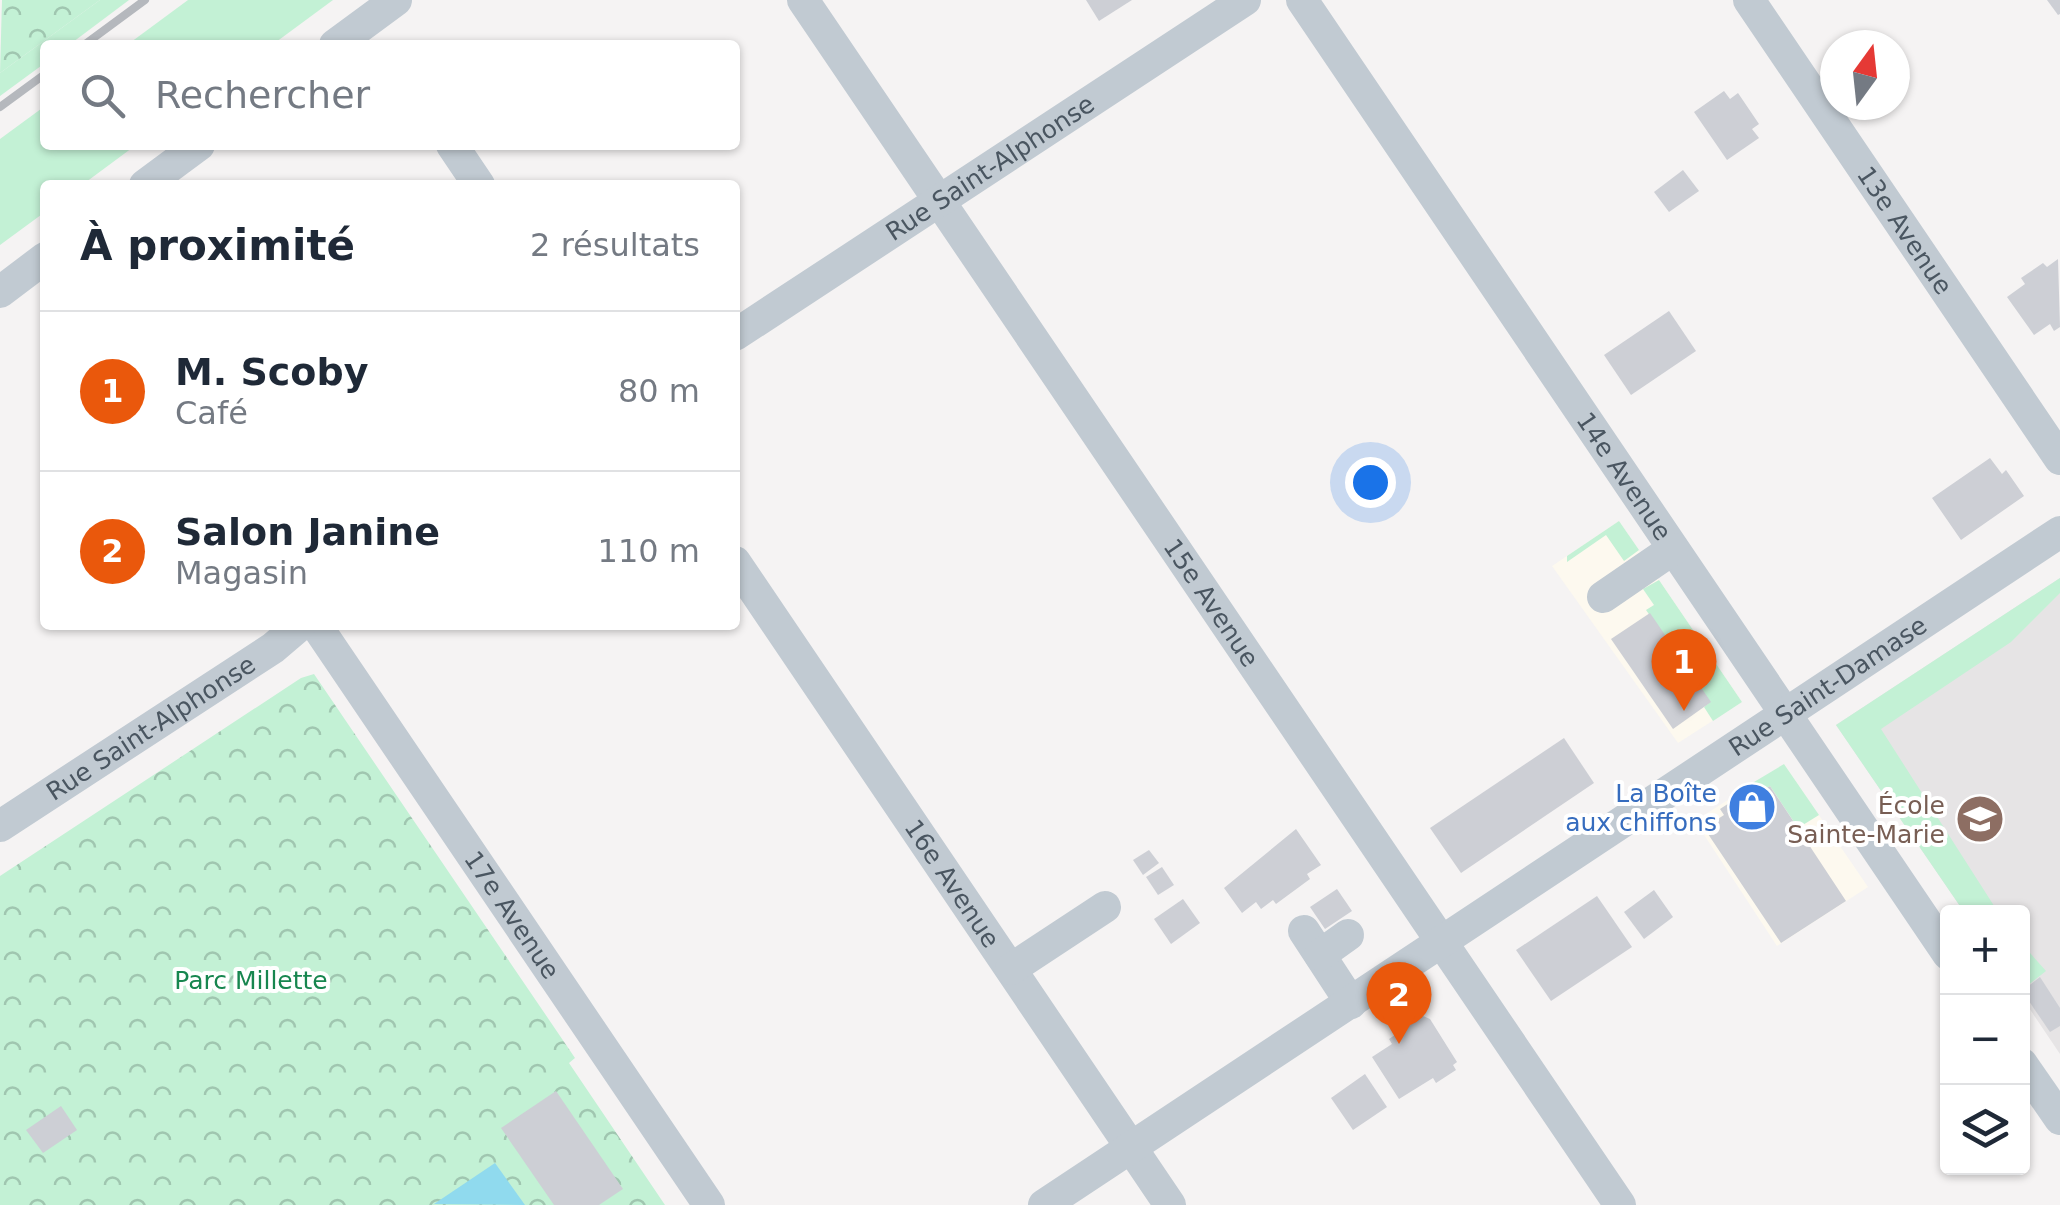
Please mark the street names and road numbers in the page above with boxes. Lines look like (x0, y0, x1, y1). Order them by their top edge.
street label: Rue Saint-Alphonse (880, 89, 1099, 246)
street label: 13e Avenue (1851, 161, 1958, 300)
street label: 14e Avenue (1571, 407, 1678, 546)
street label: 15e Avenue (1158, 533, 1265, 672)
street label: Rue Saint-Damase (1723, 610, 1932, 762)
street label: Rue Saint-Alphonse (41, 649, 261, 806)
street label: 16e Avenue (899, 814, 1006, 953)
street label: 17e Avenue (459, 845, 566, 984)

